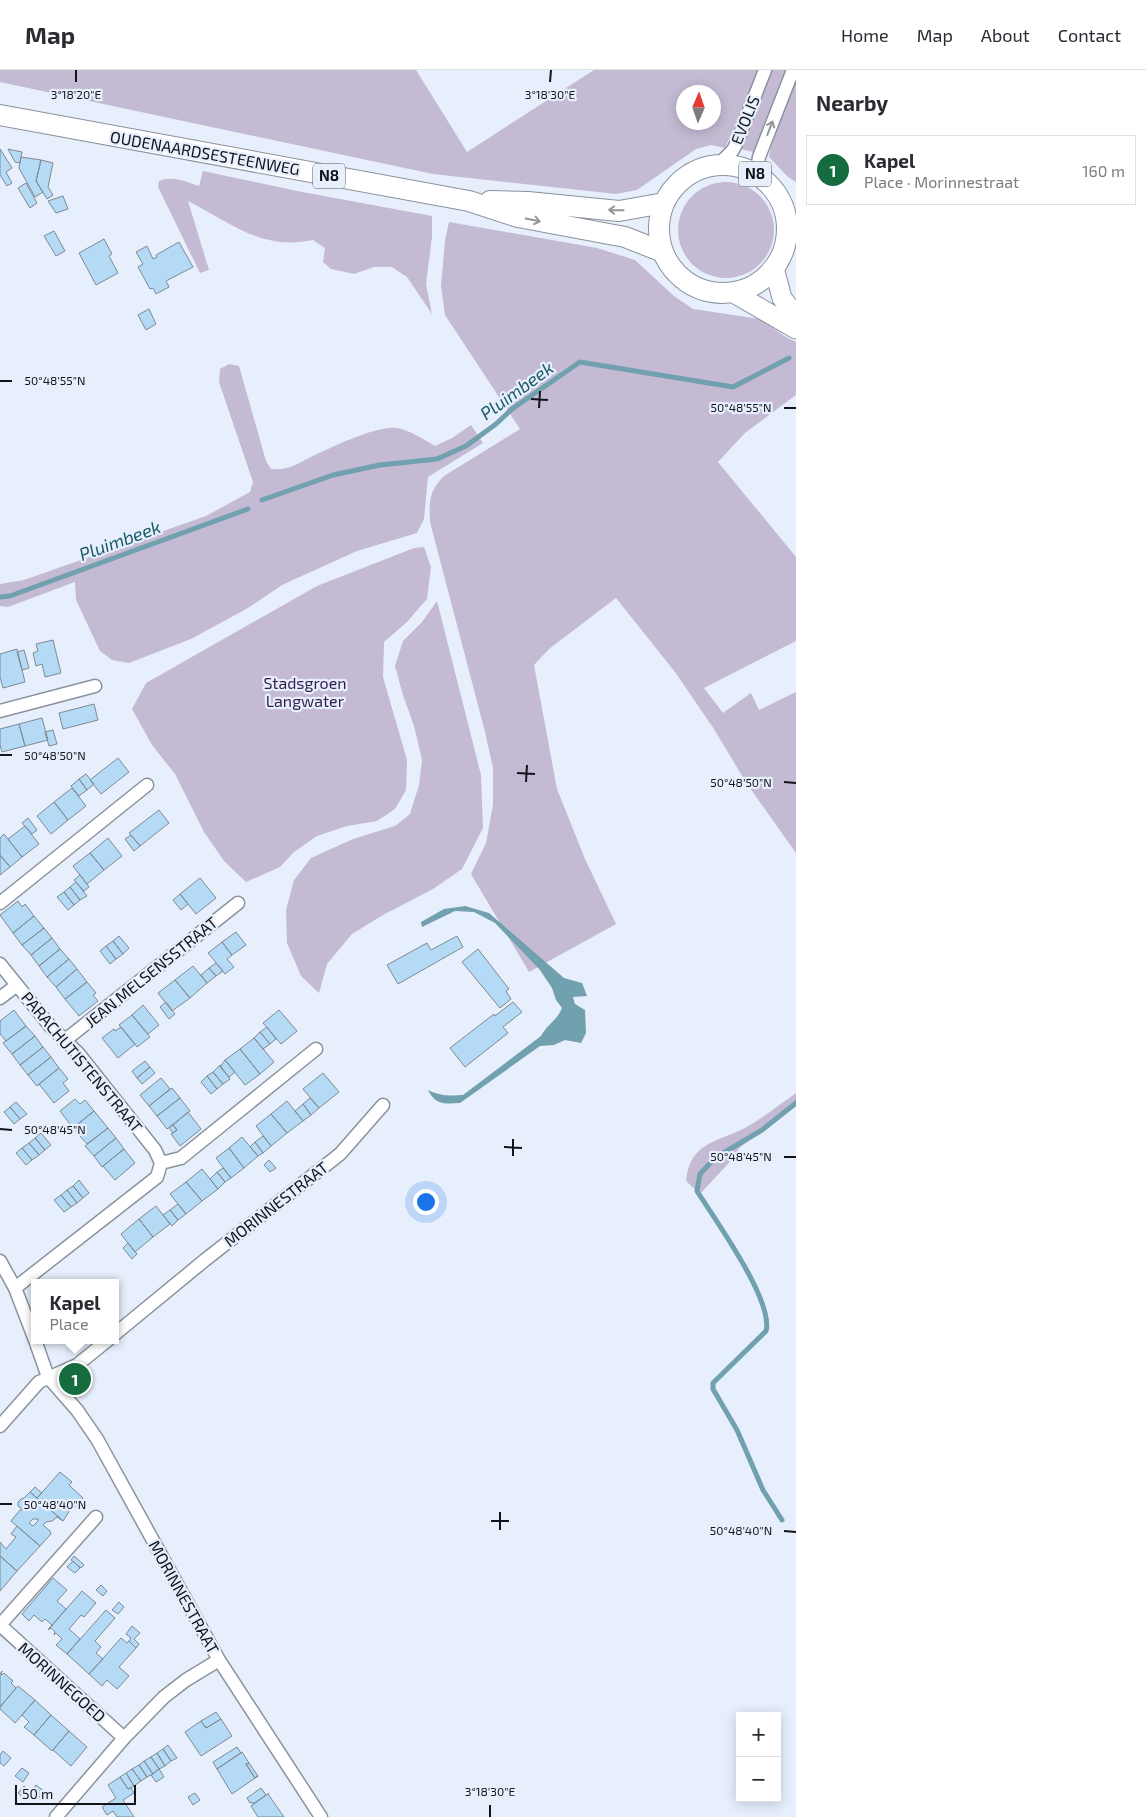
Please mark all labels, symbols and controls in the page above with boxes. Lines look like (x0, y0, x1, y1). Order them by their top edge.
text: Map (25, 20, 75, 49)
text: Home (841, 24, 889, 46)
text: Map (917, 24, 953, 46)
text: About (981, 24, 1030, 46)
text: Contact (1058, 24, 1121, 46)
north arrow (676, 85, 721, 130)
text: 3°18'20"E (51, 87, 102, 101)
text: 3°18'30"E (525, 87, 576, 101)
text: Nearby (816, 90, 888, 115)
street label: EVOLIS (726, 93, 763, 147)
one-way arrow (766, 121, 775, 136)
street label: OUDENAARDSESTEENWEG (109, 126, 301, 179)
text: Kapel (864, 149, 915, 172)
text: 1 (830, 161, 836, 180)
text: 160 m (1082, 161, 1125, 180)
road number: N8 (739, 162, 771, 186)
road number: N8 (313, 164, 345, 188)
text: Place · Morinnestraat (864, 172, 1019, 191)
one-way arrow (608, 206, 624, 215)
one-way arrow (524, 215, 540, 225)
water label: Pluimbeek (475, 356, 557, 424)
text: 50°48'55"N (25, 373, 85, 387)
text: 50°48'55"N (711, 400, 771, 414)
water label: Pluimbeek (76, 515, 163, 565)
park label: Stadsgroen Langwater (263, 673, 347, 710)
text: 50°48'50"N (24, 748, 86, 762)
text: 50°48'50"N (710, 775, 772, 789)
street label: JEAN MELSENSSTRAAT (81, 912, 221, 1031)
street label: PARACHUTISTENSTRAAT (18, 988, 147, 1136)
text: 50°48'45"N (24, 1122, 86, 1136)
text: 50°48'45"N (710, 1149, 772, 1163)
street label: MORINNESTRAAT (220, 1157, 331, 1250)
your location (413, 1189, 439, 1215)
popup (31, 1279, 119, 1344)
text: Kapel (49, 1291, 101, 1314)
text: Place (49, 1314, 89, 1333)
pin: 1 (59, 1360, 91, 1398)
text: 50°48'40"N (24, 1497, 86, 1511)
text: 50°48'40"N (710, 1523, 772, 1537)
street label: MORINNESTRAAT (145, 1537, 223, 1657)
street label: MORINNEGOED (15, 1638, 110, 1726)
map controls (736, 1712, 781, 1802)
button: + (736, 1712, 781, 1757)
button: − (736, 1757, 781, 1802)
scale bar (15, 1782, 136, 1805)
text: 3°18'30"E (465, 1784, 516, 1798)
text: 50 m (22, 1785, 53, 1802)

